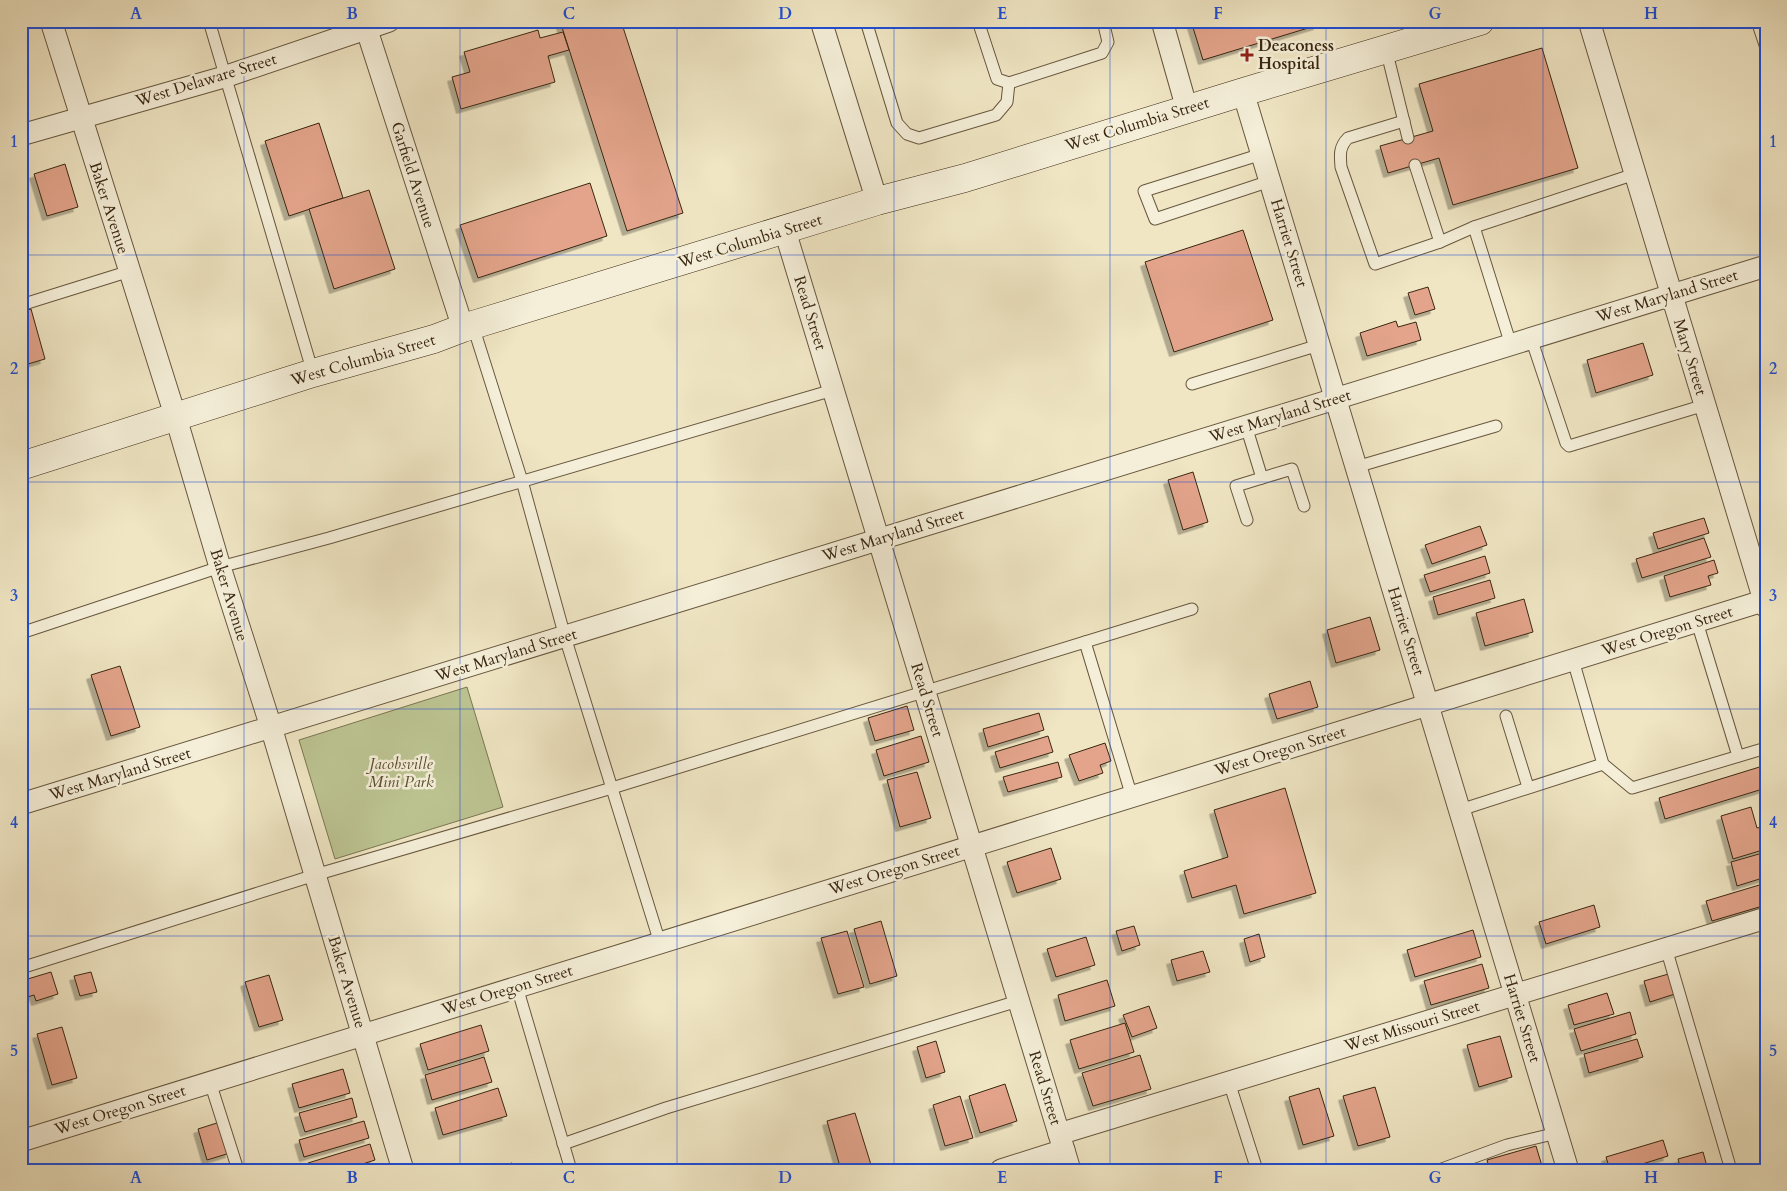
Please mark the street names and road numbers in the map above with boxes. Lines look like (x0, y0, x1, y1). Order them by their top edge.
street label: West Delaware Street (132, 48, 279, 112)
street label: West Columbia Street (1061, 92, 1212, 157)
street label: Garfield Avenue (385, 119, 441, 231)
street label: Baker Avenue (84, 159, 134, 257)
street label: Harriet Street (1265, 196, 1313, 290)
street label: West Columbia Street (674, 209, 825, 274)
street label: West Maryland Street (1592, 264, 1741, 328)
street label: Read Street (788, 273, 832, 353)
street label: Mary Street (1668, 316, 1712, 398)
street label: West Columbia Street (287, 329, 438, 391)
street label: West Maryland Street (1205, 384, 1354, 448)
street label: West Maryland Street (818, 503, 967, 567)
street label: Baker Avenue (204, 546, 254, 644)
street label: Harriet Street (1382, 584, 1430, 678)
street label: West Oregon Street (1598, 601, 1735, 662)
street label: West Maryland Street (431, 623, 580, 687)
street label: Read Street (905, 660, 949, 740)
street label: West Oregon Street (1211, 721, 1348, 782)
street label: West Maryland Street (45, 742, 194, 806)
street label: West Oregon Street (825, 840, 962, 901)
street label: Baker Avenue (322, 933, 372, 1031)
street label: West Oregon Street (438, 960, 575, 1021)
street label: Harriet Street (1498, 971, 1546, 1065)
street label: West Missouri Street (1341, 995, 1482, 1057)
street label: Read Street (1023, 1048, 1067, 1128)
street label: West Oregon Street (51, 1080, 188, 1141)

